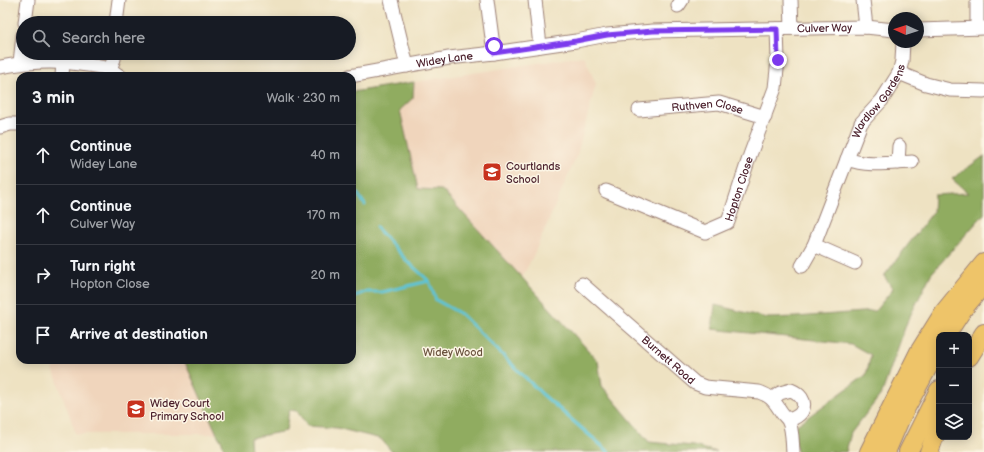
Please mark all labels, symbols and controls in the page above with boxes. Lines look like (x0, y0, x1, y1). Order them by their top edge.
north arrow (888, 12, 924, 48)
search box (16, 16, 356, 60)
street label: Culver Way (797, 21, 852, 35)
icon: search (30, 27, 52, 49)
text: Search here (62, 29, 145, 48)
route start (485, 37, 503, 55)
street label: Widey Lane (415, 49, 474, 70)
route end (769, 51, 787, 69)
street label: Wardlow Gardens (849, 62, 908, 140)
text: 3 min (32, 88, 75, 108)
text: Walk · 230 m (266, 90, 340, 106)
street label: Ruthven Close (671, 96, 745, 117)
text: Continue (70, 137, 132, 156)
icon: ahead (32, 144, 54, 166)
text: 40 m (310, 147, 340, 163)
street label: Hopton Close (722, 154, 756, 223)
text: Widey Lane (70, 156, 137, 172)
place label: Courtlands School (506, 160, 561, 186)
school or university icon: Courtlands School (481, 161, 503, 183)
text: Continue (70, 197, 132, 216)
icon: ahead (32, 204, 54, 226)
text: 170 m (307, 207, 340, 223)
text: Culver Way (70, 216, 135, 232)
text: Turn right (70, 257, 135, 276)
icon: right (32, 264, 54, 286)
text: 20 m (310, 267, 340, 283)
text: Hopton Close (70, 276, 150, 292)
icon: arrive (32, 324, 54, 346)
text: Arrive at destination (70, 325, 208, 344)
map controls (936, 332, 972, 440)
button: + (936, 332, 972, 368)
street label: Burnett Road (639, 333, 698, 387)
park label: Widey Wood (423, 346, 483, 359)
button: − (936, 368, 972, 404)
place label: Widey Court Primary School (150, 397, 224, 423)
school or university icon: Widey Court Primary School (125, 398, 147, 420)
button: layers (936, 404, 972, 440)

